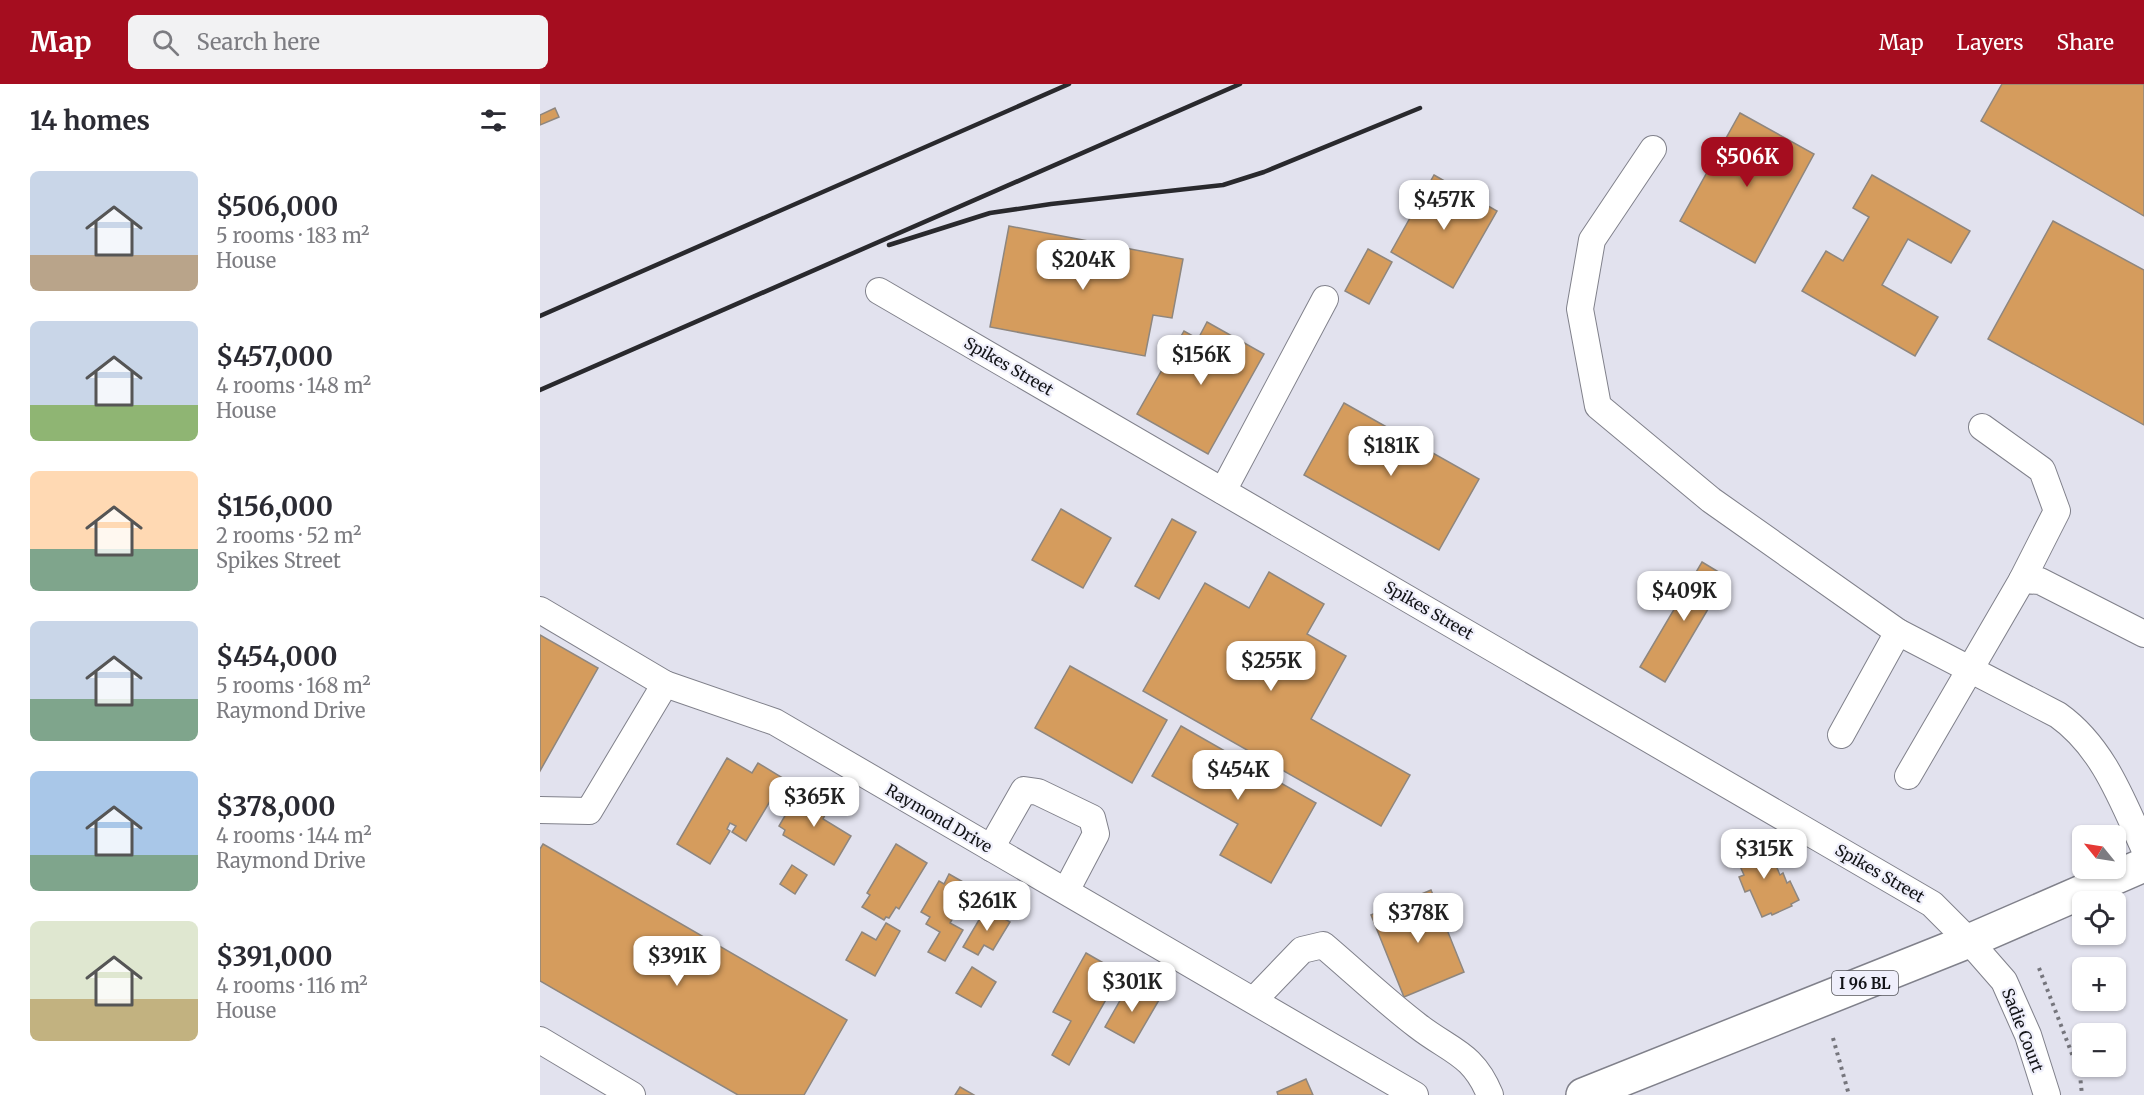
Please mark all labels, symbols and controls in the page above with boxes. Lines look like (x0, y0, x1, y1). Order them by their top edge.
search box (128, 15, 548, 69)
text: Map (30, 24, 92, 60)
icon: search (149, 26, 182, 59)
text: Search here (197, 28, 320, 56)
text: Map (1879, 29, 1924, 56)
text: Layers (1957, 29, 2024, 56)
text: Share (2057, 29, 2114, 56)
text: 14 homes (30, 104, 150, 137)
icon: filters (477, 104, 510, 137)
pin: $506K (1705, 137, 1789, 188)
text: $506K (1715, 144, 1779, 169)
pin: $457K (1402, 180, 1486, 231)
text: $457K (1413, 187, 1475, 212)
text: $506,000 (216, 190, 338, 223)
icon: home (78, 195, 150, 267)
text: 5 rooms · 183 m² (216, 223, 369, 248)
pin: $204K (1041, 240, 1125, 291)
text: $204K (1051, 247, 1115, 272)
text: House (216, 248, 276, 273)
street label: Spikes Street (961, 332, 1058, 400)
pin: $156K (1159, 335, 1243, 386)
text: $457,000 (216, 340, 333, 373)
text: $156K (1171, 342, 1231, 367)
icon: home (78, 345, 150, 417)
text: 4 rooms · 148 m² (216, 373, 371, 398)
text: House (216, 398, 276, 423)
pin: $181K (1349, 426, 1433, 477)
text: $181K (1363, 433, 1419, 458)
text: $156,000 (216, 490, 333, 523)
icon: home (78, 495, 150, 567)
text: 2 rooms · 52 m² (216, 523, 361, 548)
text: Spikes Street (216, 548, 341, 573)
pin: $409K (1642, 571, 1726, 622)
street label: Spikes Street (1381, 576, 1478, 644)
text: $409K (1651, 578, 1717, 603)
text: $454,000 (216, 640, 338, 673)
pin: $255K (1229, 641, 1313, 692)
icon: home (78, 645, 150, 717)
text: $255K (1240, 648, 1302, 673)
text: 5 rooms · 168 m² (216, 673, 371, 698)
text: Raymond Drive (216, 698, 366, 723)
pin: $454K (1196, 750, 1280, 801)
text: $454K (1206, 757, 1270, 782)
pin: $365K (772, 777, 856, 828)
street label: Raymond Drive (882, 779, 996, 857)
text: $365K (783, 784, 845, 809)
text: $378,000 (216, 790, 336, 823)
icon: home (78, 795, 150, 867)
text: 4 rooms · 144 m² (216, 823, 372, 848)
north arrow (2072, 825, 2126, 879)
map controls (2072, 825, 2126, 1077)
pin: $315K (1722, 829, 1806, 880)
text: $315K (1735, 836, 1793, 861)
street label: Spikes Street (1832, 839, 1929, 907)
text: Raymond Drive (216, 848, 366, 873)
pin: $261K (945, 881, 1029, 932)
text: $261K (957, 888, 1017, 913)
button: locate (2072, 891, 2126, 945)
pin: $378K (1376, 893, 1460, 944)
text: $378K (1387, 900, 1449, 925)
pin: $391K (635, 936, 719, 987)
text: $391,000 (216, 940, 333, 973)
text: $391K (647, 943, 707, 968)
icon: home (78, 945, 150, 1017)
button: + (2072, 957, 2126, 1011)
pin: $301K (1090, 962, 1174, 1013)
text: $301K (1102, 969, 1162, 994)
road number: I 96 BL (1832, 971, 1898, 995)
text: 4 rooms · 116 m² (216, 973, 368, 998)
street label: Sadie Court (1998, 985, 2048, 1076)
text: House (216, 998, 276, 1023)
button: − (2072, 1023, 2126, 1077)

